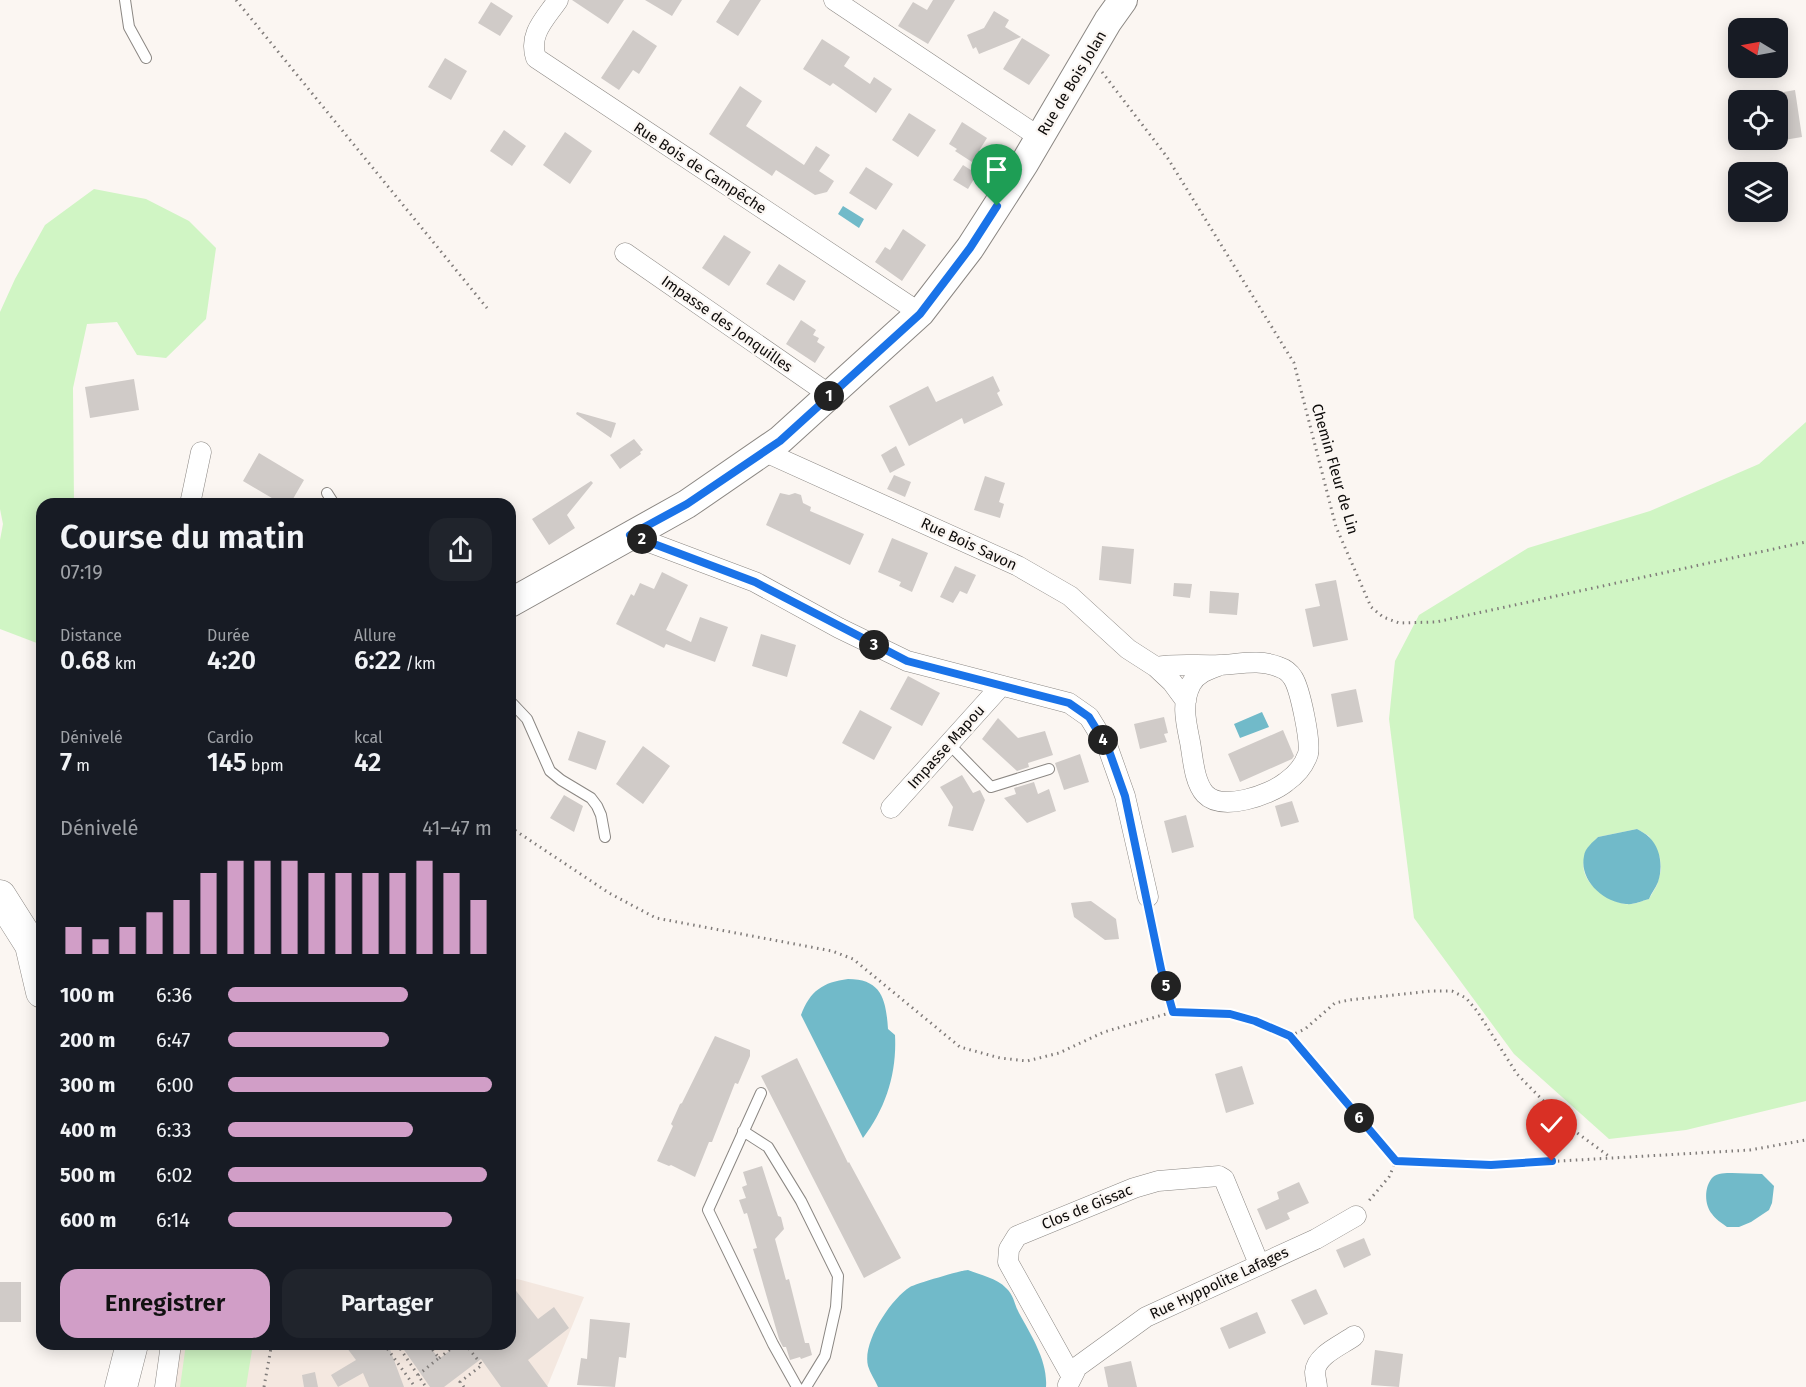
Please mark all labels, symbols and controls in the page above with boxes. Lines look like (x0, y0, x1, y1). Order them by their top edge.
north arrow (1728, 18, 1788, 78)
map controls (1728, 18, 1788, 222)
street label: Rue de Bois Jolan (1034, 27, 1110, 139)
button: locate (1728, 90, 1788, 150)
street label: Rue Bois de Campêche (630, 118, 770, 218)
pin (971, 144, 1022, 206)
icon: arrive (980, 153, 1013, 186)
button: layers (1728, 162, 1788, 222)
street label: Impasse des Jonquilles (658, 272, 796, 376)
pin: 1 (814, 381, 844, 411)
text: 1 (825, 386, 833, 405)
street label: Chemin Fleur de Lin (1308, 402, 1362, 536)
street label: Rue Bois Savon (918, 514, 1020, 574)
text: Course du matin (60, 517, 305, 557)
button: share (429, 518, 492, 581)
pin: 2 (627, 524, 657, 554)
text: 2 (638, 529, 646, 548)
text: 07:19 (60, 560, 103, 584)
text: Distance (60, 626, 122, 645)
text: Durée (207, 626, 250, 645)
text: Allure (354, 626, 396, 645)
pin: 3 (859, 630, 889, 660)
text: 3 (870, 635, 878, 654)
text: 0.68 (60, 645, 110, 676)
text: 4:20 (207, 645, 256, 676)
text: 6:22 (354, 645, 401, 676)
text: km (110, 654, 137, 673)
text: /km (401, 654, 436, 673)
street label: Impasse Mapou (904, 701, 988, 793)
pin: 4 (1088, 725, 1118, 755)
text: Dénivelé (60, 728, 123, 747)
text: Cardio (207, 728, 254, 747)
text: kcal (354, 728, 383, 747)
text: 4 (1098, 730, 1108, 749)
text: 7 (60, 747, 72, 778)
text: 145 (207, 747, 247, 778)
text: 42 (354, 747, 381, 778)
text: m (72, 756, 90, 775)
text: bpm (247, 756, 284, 775)
text: Dénivelé (60, 816, 138, 840)
text: 41–47 m (422, 816, 492, 840)
pin: 5 (1151, 971, 1181, 1001)
text: 5 (1162, 976, 1170, 995)
text: 100 m (60, 983, 114, 1007)
text: 6:36 (156, 983, 192, 1007)
text: 200 m (60, 1028, 115, 1052)
text: 6:47 (156, 1028, 190, 1052)
text: 300 m (60, 1073, 115, 1097)
text: 6:00 (156, 1073, 194, 1097)
pin (1526, 1099, 1577, 1161)
pin: 6 (1344, 1103, 1374, 1133)
text: 6 (1354, 1108, 1364, 1127)
icon: check (1535, 1108, 1568, 1141)
text: 400 m (60, 1118, 116, 1142)
text: 6:33 (156, 1118, 192, 1142)
text: 500 m (60, 1163, 116, 1187)
text: 6:02 (156, 1163, 192, 1187)
street label: Clos de Gissac (1039, 1181, 1135, 1233)
text: 600 m (60, 1208, 116, 1232)
text: 6:14 (156, 1208, 190, 1232)
street label: Rue Hyppolite Lafages (1147, 1243, 1291, 1323)
button: Enregistrer (60, 1269, 270, 1338)
button: Partager (282, 1269, 492, 1338)

